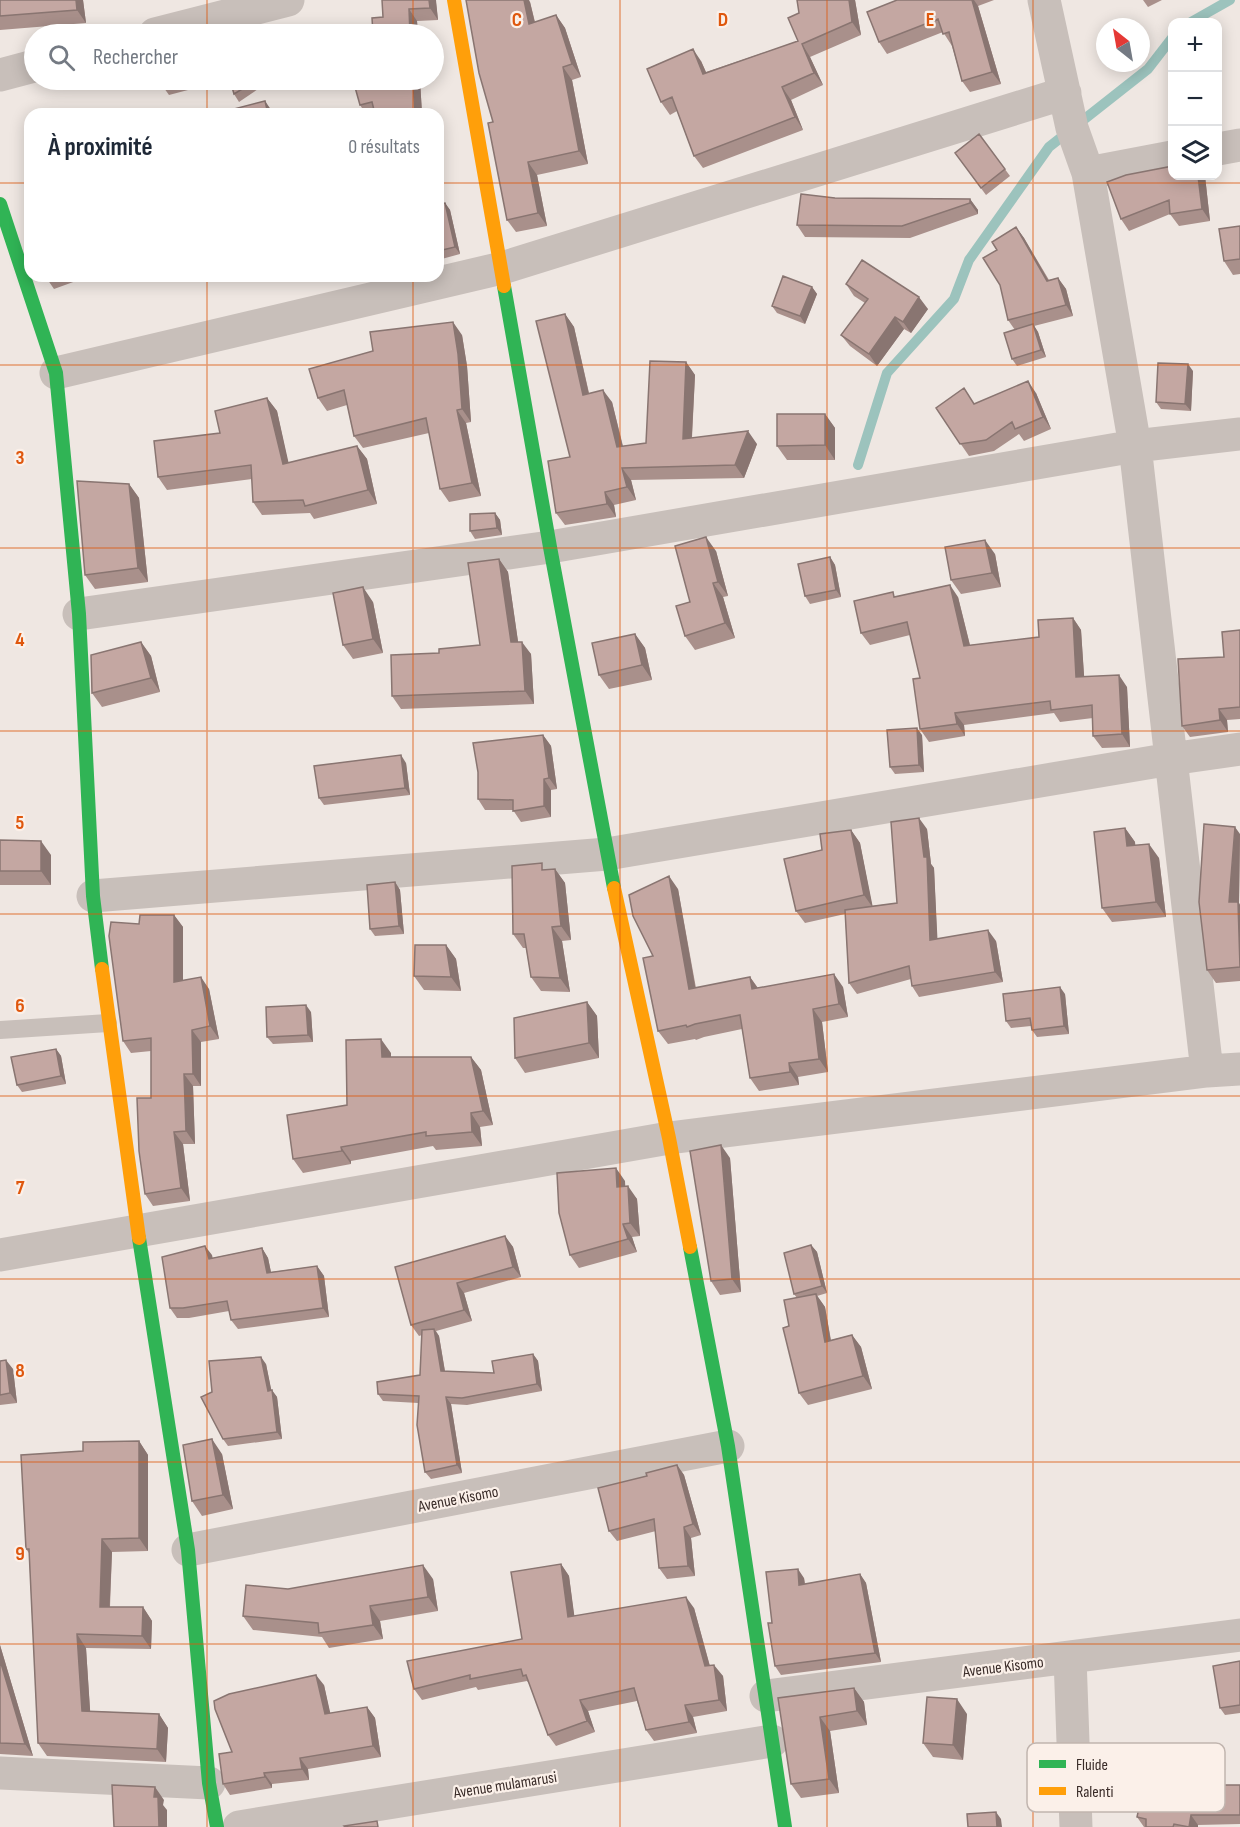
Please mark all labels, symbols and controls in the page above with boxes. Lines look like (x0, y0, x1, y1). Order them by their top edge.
text: C (512, 8, 522, 32)
text: D (718, 8, 728, 32)
text: E (926, 8, 934, 32)
north arrow (1096, 18, 1150, 72)
map controls (1168, 18, 1222, 180)
button: + (1168, 18, 1222, 72)
search box (24, 24, 444, 90)
icon: search (45, 41, 78, 74)
text: Rechercher (93, 44, 178, 71)
button: − (1168, 72, 1222, 126)
button: layers (1168, 126, 1222, 180)
text: À proximité (48, 132, 153, 163)
text: 0 résultats (348, 135, 420, 159)
text: 3 (16, 446, 25, 470)
text: 4 (15, 628, 25, 652)
text: 5 (16, 811, 25, 835)
text: 6 (15, 994, 25, 1018)
text: 7 (16, 1176, 25, 1200)
text: 8 (15, 1359, 25, 1383)
street label: Avenue Kisomo (416, 1482, 500, 1517)
text: 9 (15, 1542, 25, 1566)
street label: Avenue Kisomo (961, 1653, 1045, 1682)
legend (1027, 1743, 1225, 1812)
text: Fluide (1076, 1756, 1108, 1775)
street label: Avenue mulamarusi (451, 1768, 558, 1803)
text: Ralenti (1076, 1783, 1114, 1802)

